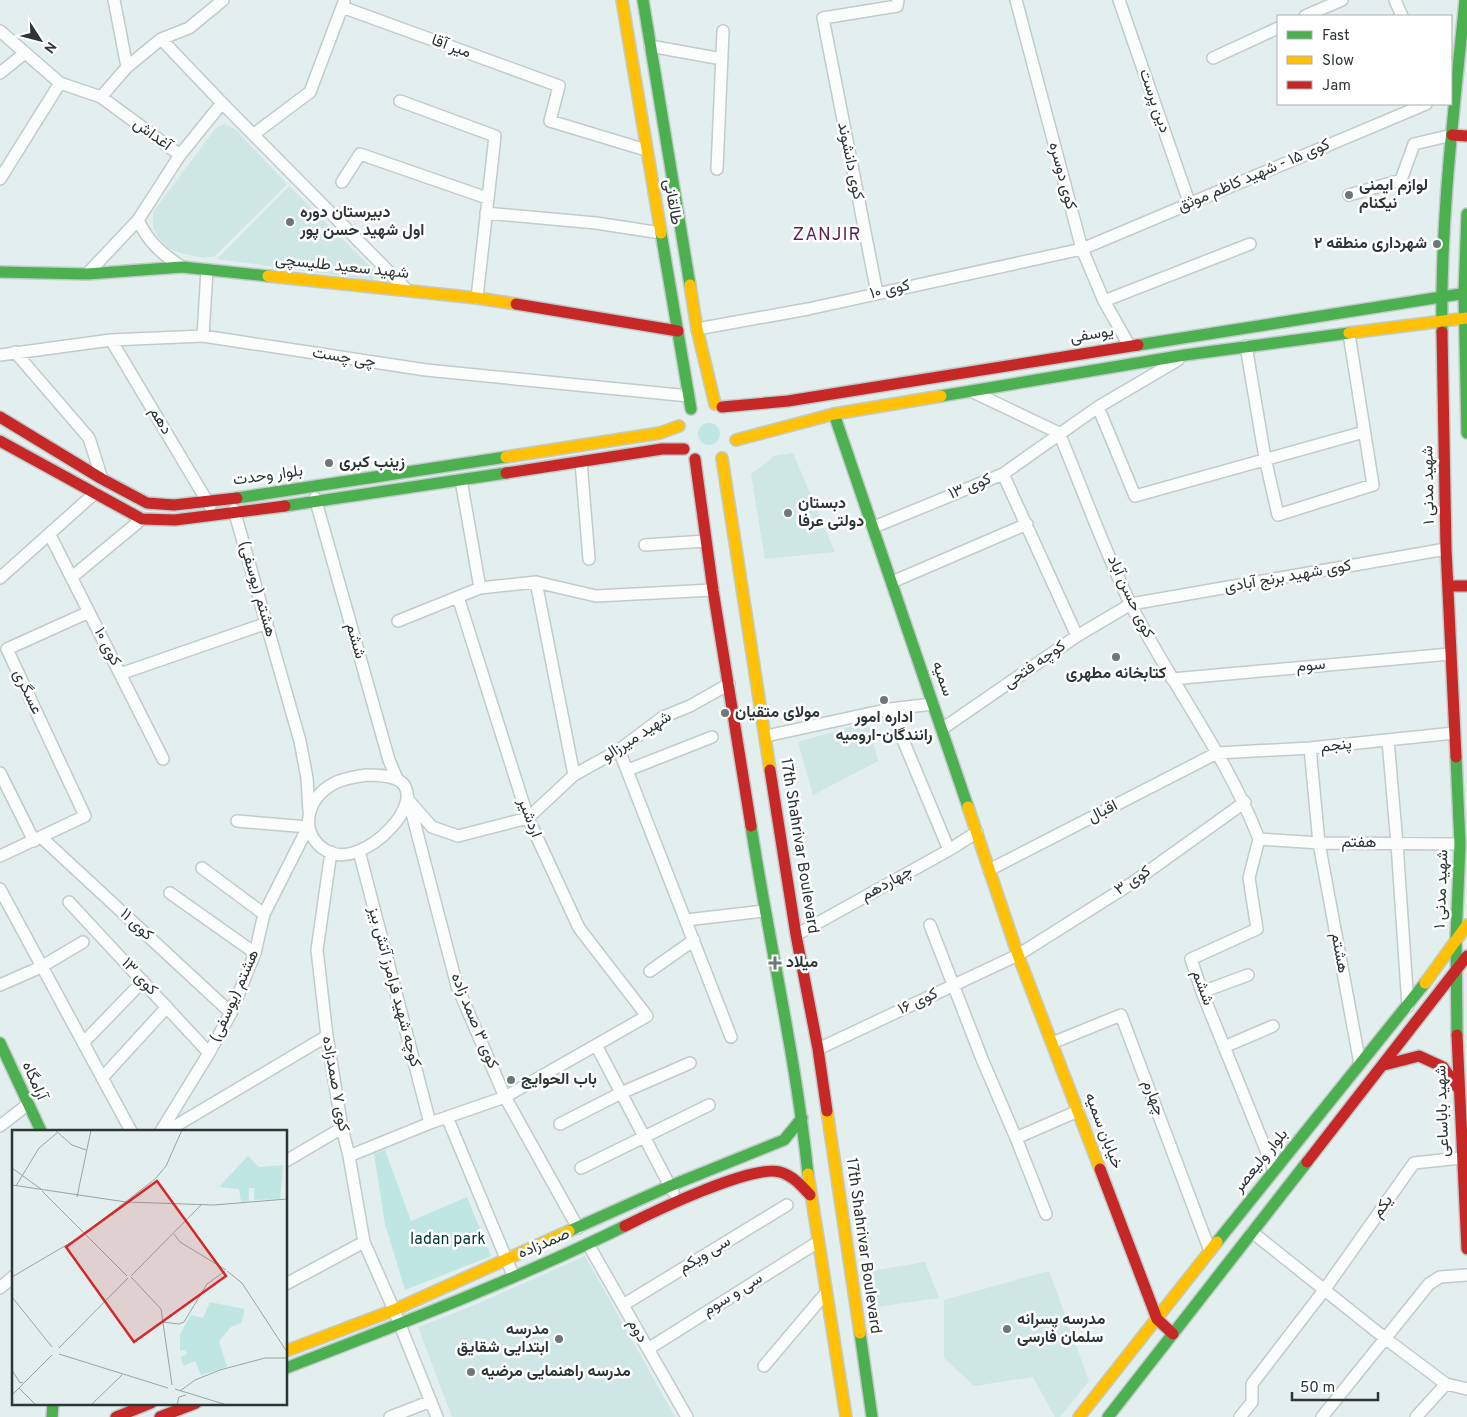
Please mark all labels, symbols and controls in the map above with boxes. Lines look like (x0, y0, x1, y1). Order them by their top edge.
north arrow (15, 15, 65, 65)
legend (1277, 15, 1452, 105)
text: Fast (1322, 27, 1350, 46)
street label: میر آقا (428, 31, 474, 63)
text: N (39, 38, 59, 56)
text: Slow (1322, 52, 1354, 71)
street label: دین پرست (1134, 66, 1174, 136)
text: Jam (1322, 77, 1351, 96)
street label: آغداش (129, 114, 176, 157)
street label: کوی دانشوند (832, 120, 868, 202)
street label: کوی ۱۵ - شهید کاظم موثق (1175, 135, 1333, 217)
street label: کوی دوسره (1043, 140, 1081, 212)
place label: لوازم ایمنی نیکنام (1359, 176, 1428, 214)
street label: طالقانی (658, 177, 686, 227)
marker: لوازم ایمنی نیکنام (1343, 189, 1355, 201)
place label: دبیرستان دوره اول شهید حسن پور (299, 203, 425, 241)
marker: دبیرستان دوره اول شهید حسن پور (284, 216, 296, 228)
district label: ZANJIR (793, 224, 861, 247)
place label: شهرداری منطقه ۲ (1314, 234, 1427, 254)
marker: شهرداری منطقه ۲ (1431, 238, 1443, 250)
street label: شهید سعید طلیسچی (274, 250, 410, 284)
street label: کوی ۱۰ (868, 276, 912, 304)
street label: یوسفی (1069, 322, 1115, 348)
street label: چی چست (311, 343, 377, 373)
street label: دهم (144, 403, 176, 439)
street label: شهید مدنی ۱ (1418, 445, 1440, 525)
place label: زینب کبری (339, 453, 405, 473)
marker: زینب کبری (323, 457, 335, 469)
street label: بلوار وحدت (232, 461, 304, 491)
street label: کوی ۱۳ (946, 469, 994, 505)
place label: دبستان دولتی عرفا (798, 494, 864, 532)
marker: دبستان دولتی عرفا (782, 507, 794, 519)
street label: هشتم (یوسفی) (234, 539, 280, 639)
street label: کوی حسن آباد (1102, 552, 1158, 642)
street label: کوی شهید برنج آبادی (1223, 556, 1353, 598)
street label: ششم (340, 621, 370, 661)
street label: کوی ۱۰ (89, 624, 125, 670)
street label: کوچه فتحی (1000, 636, 1070, 694)
marker: کتابخانه مطهری (1110, 651, 1122, 663)
street label: سوم (1296, 655, 1326, 677)
street label: سمیه (927, 659, 957, 699)
place label: کتابخانه مطهری (1066, 664, 1166, 684)
street label: عسگری (8, 666, 46, 718)
marker: اداره امور رانندگان-ارومیه (878, 694, 890, 706)
place label: مولای متقیان (735, 703, 820, 723)
street label: شهید میرزالو (598, 707, 676, 767)
marker: مولای متقیان (719, 707, 731, 719)
place label: اداره امور رانندگان-ارومیه (835, 708, 933, 746)
street label: پنجم (1319, 734, 1353, 758)
street label: 17th Shahrivar Boulevard (775, 757, 823, 935)
street label: اردشیر (512, 794, 546, 841)
street label: اقبال (1085, 796, 1121, 828)
street label: هفتم (1341, 833, 1377, 853)
street label: شهید مدنی ۱ (1431, 849, 1453, 929)
street label: چهاردهم (858, 862, 917, 906)
street label: کوی ۳ (1111, 862, 1155, 900)
street label: کوچه شهید فرامرز آتش بیز (363, 904, 425, 1069)
street label: کوی ۱۱ (115, 905, 157, 945)
street label: هشتم (1326, 931, 1352, 975)
street label: هشتم (یوسفی) (206, 947, 264, 1045)
place label: میلاد (786, 953, 819, 973)
street label: کوی ۱۳ (117, 954, 161, 1000)
marker: میلاد (768, 956, 782, 970)
street label: ششم (1186, 968, 1218, 1008)
street label: کوی ۳ صمد زاده (446, 970, 502, 1072)
street label: کوی ۱۶ (895, 984, 941, 1020)
street label: کوی ۷ صمدزاده (317, 1035, 353, 1133)
street label: آرامگاه (17, 1059, 52, 1105)
street label: شهید باباساعی (1431, 1065, 1455, 1157)
place label: باب الحوایج (521, 1070, 597, 1090)
marker: باب الحوایج (505, 1074, 517, 1086)
street label: چهارم (1137, 1077, 1169, 1119)
street label: خیابان سمیه (1079, 1090, 1127, 1172)
street label: بلوار ولیعصر (1229, 1125, 1293, 1198)
inset map (12, 1130, 288, 1404)
street label: 17th Shahrivar Boulevard (841, 1157, 885, 1335)
street label: یکم (1368, 1192, 1398, 1222)
street label: صمدزاده (515, 1224, 573, 1264)
park label: ladan park (410, 1230, 486, 1250)
street label: سی ویکم (675, 1232, 735, 1278)
street label: سی و سوم (699, 1269, 767, 1321)
place label: مدرسه پسرانه سلمان فارسی (1017, 1310, 1106, 1348)
street label: دوم (622, 1315, 652, 1347)
place label: مدرسه ابتدایی شقایق (457, 1320, 549, 1358)
marker: مدرسه پسرانه سلمان فارسی (1001, 1323, 1013, 1335)
marker: مدرسه ابتدایی شقایق (553, 1333, 565, 1345)
place label: مدرسه راهنمایی مرضیه (481, 1362, 631, 1382)
marker: مدرسه راهنمایی مرضیه (465, 1366, 477, 1378)
scale bar (1292, 1370, 1378, 1402)
text: 50 m (1300, 1379, 1335, 1398)

